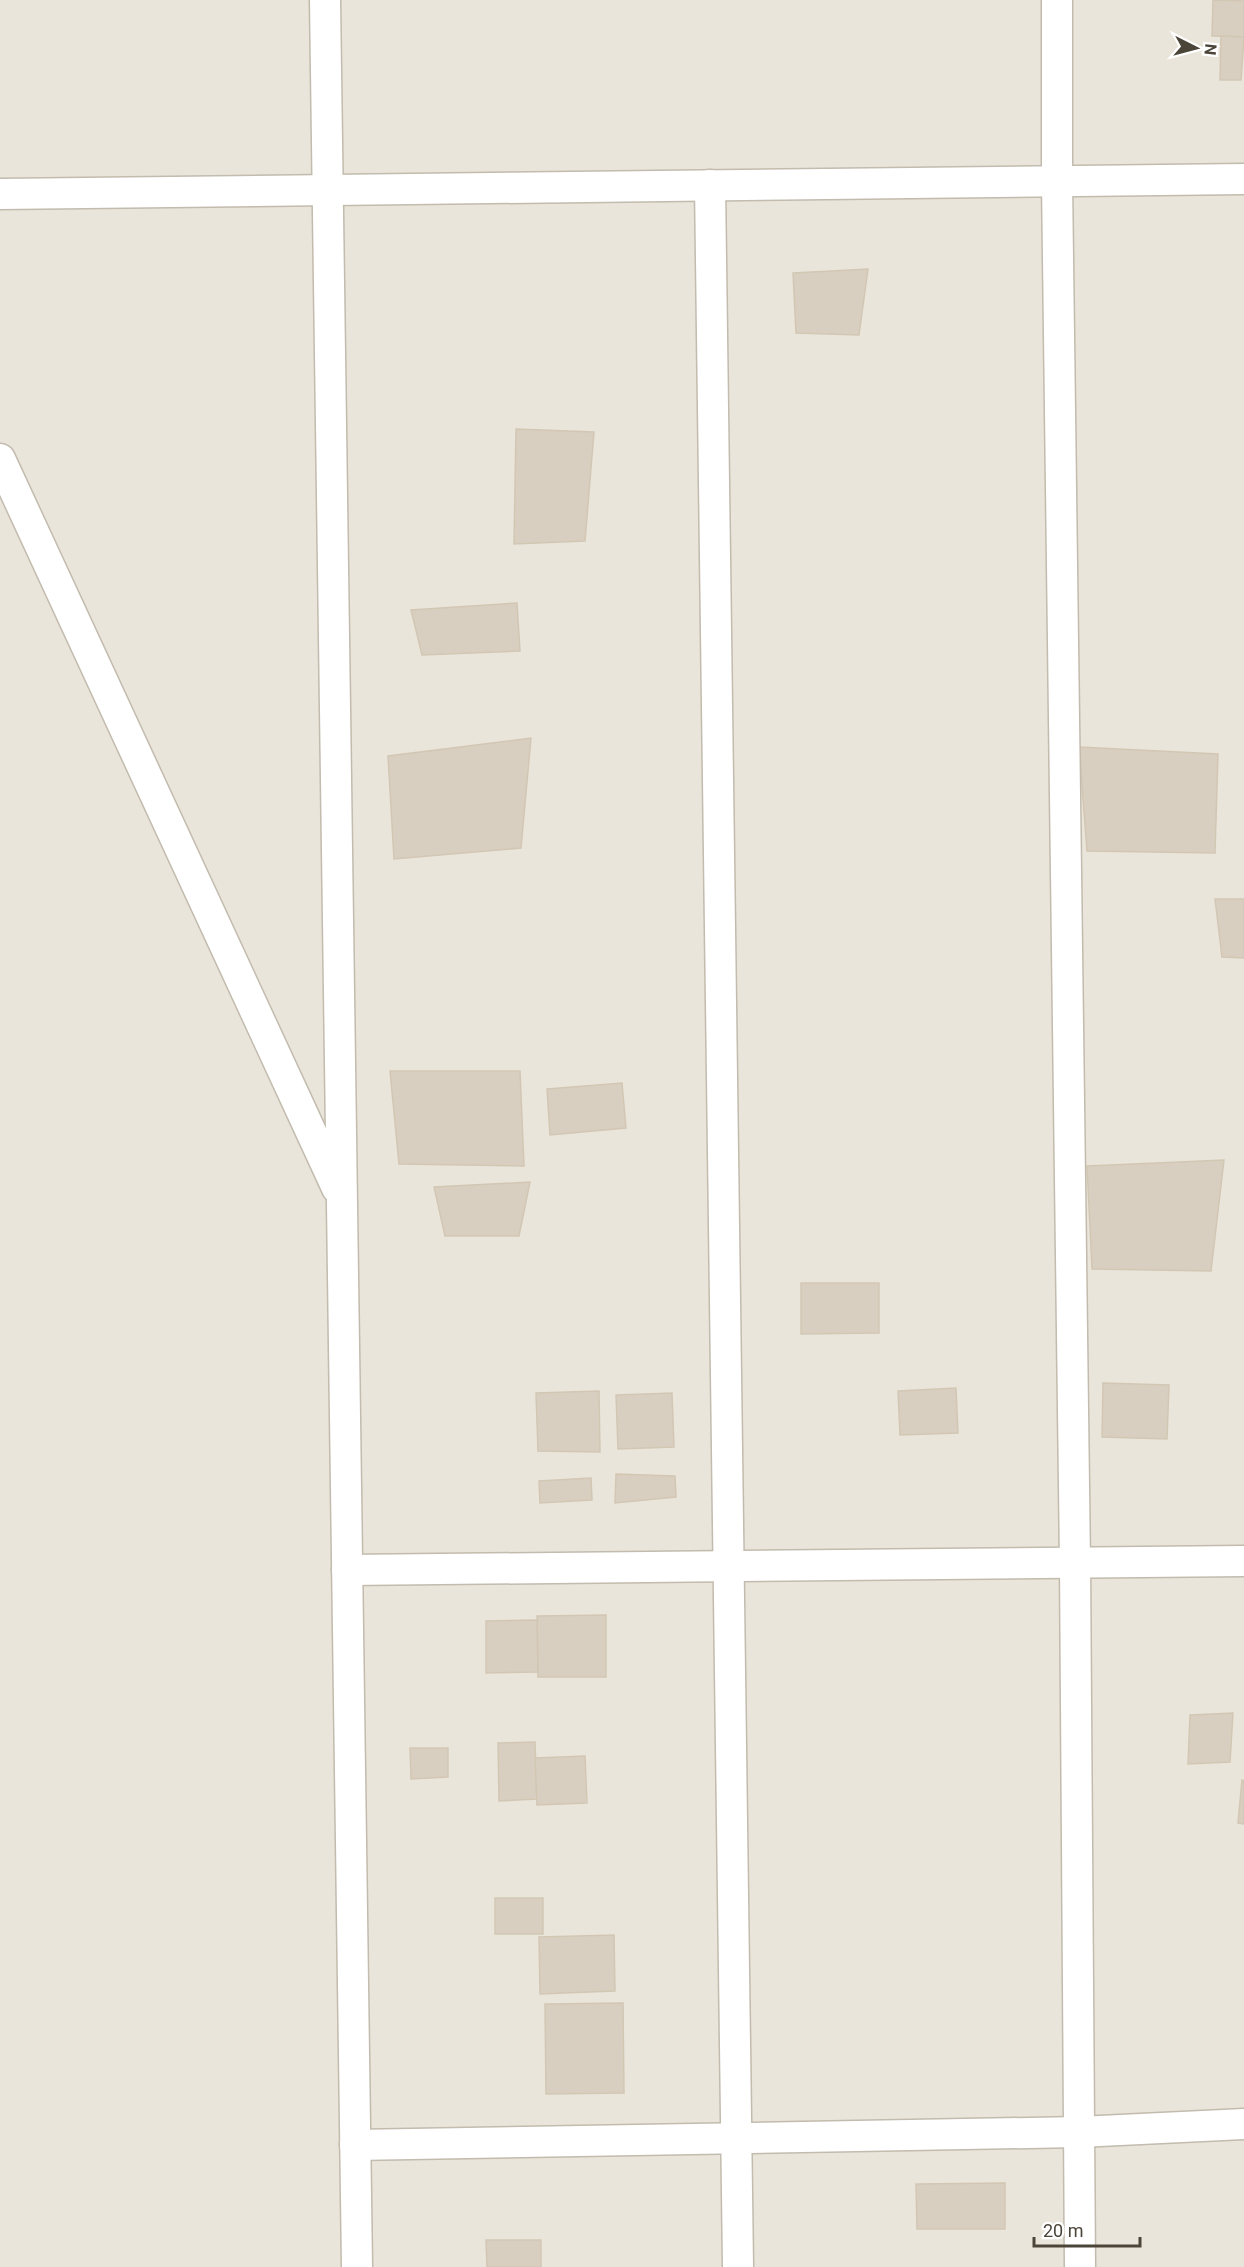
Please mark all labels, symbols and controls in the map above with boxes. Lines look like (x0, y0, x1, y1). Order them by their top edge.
north arrow (1166, 18, 1226, 78)
text: N (1200, 43, 1220, 56)
scale bar (1034, 2210, 1140, 2248)
text: 20 m (1043, 2220, 1083, 2241)

